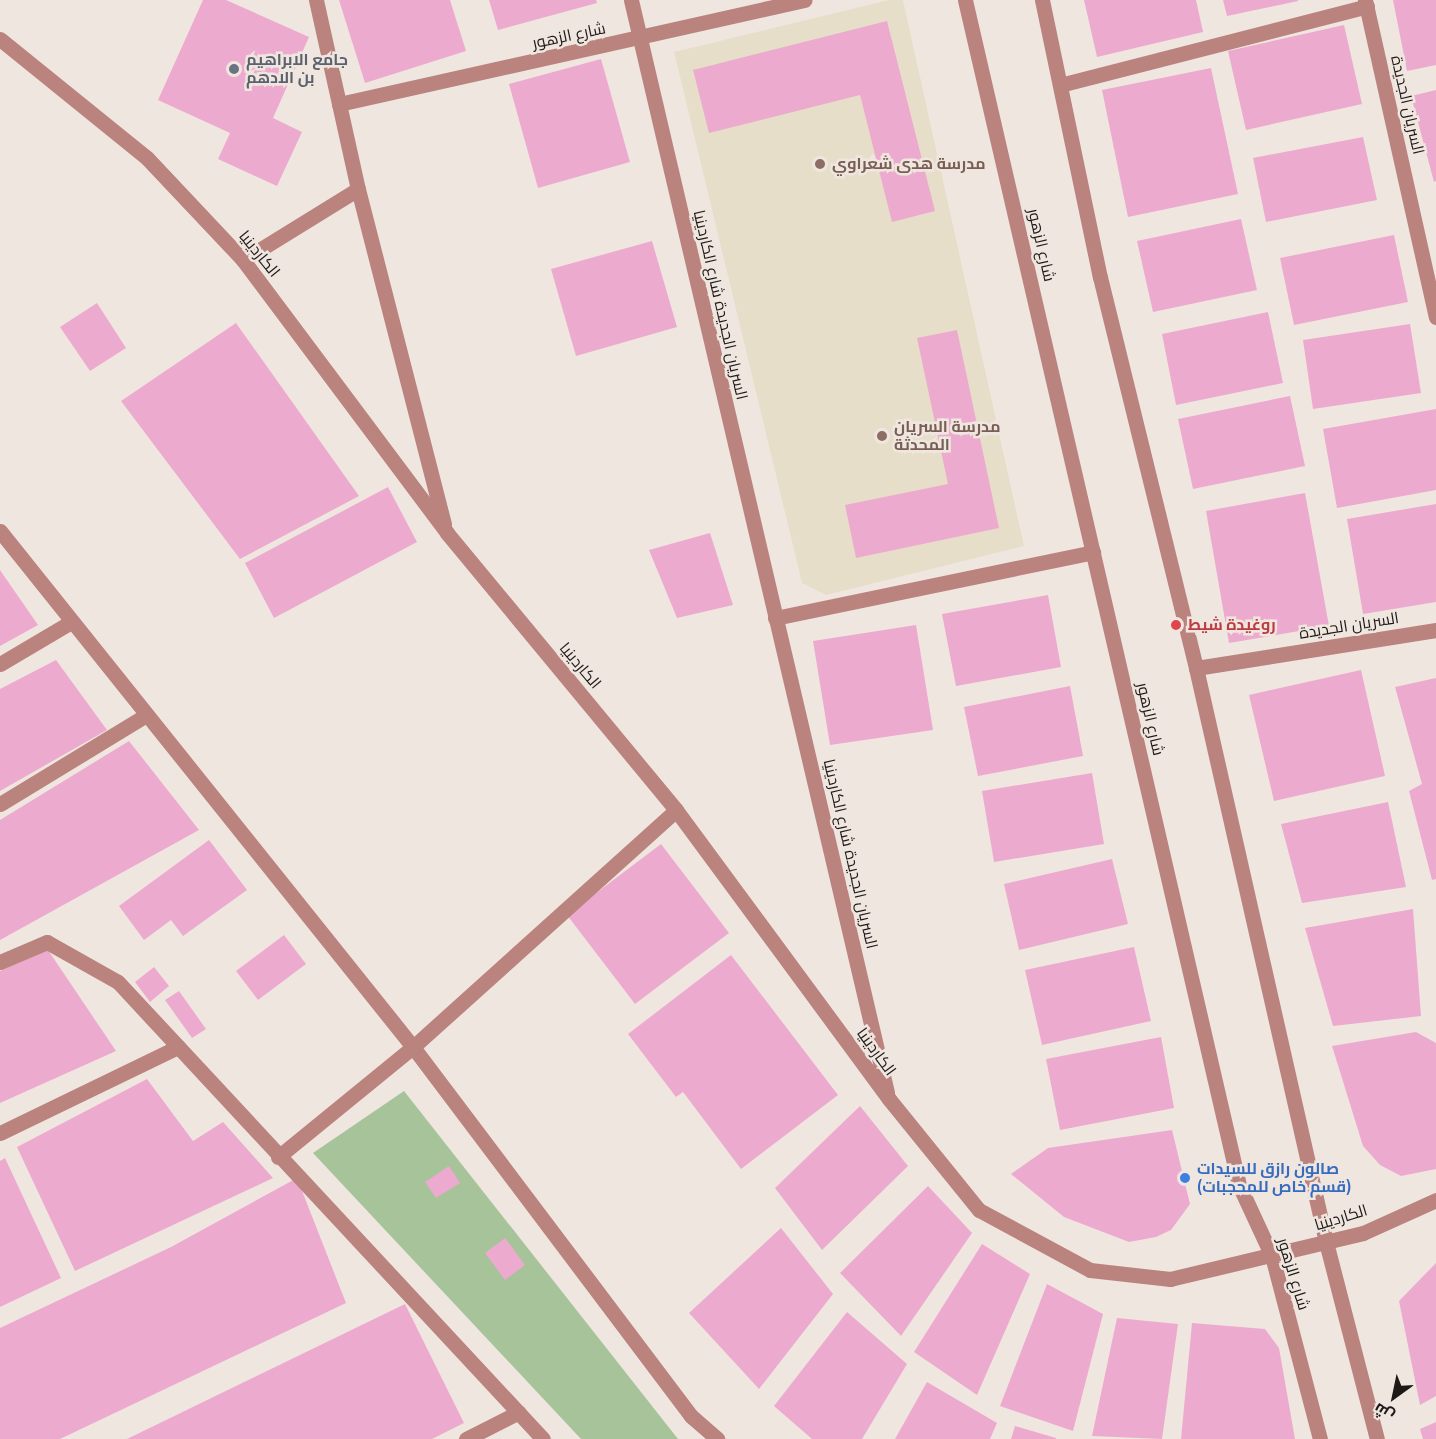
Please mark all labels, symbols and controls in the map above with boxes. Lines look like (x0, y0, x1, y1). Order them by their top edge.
street label: شارع الزهور (531, 19, 607, 53)
place label: جامع الابراهيم بن الادهم (246, 50, 348, 88)
street label: السريان الجديدة (1386, 54, 1428, 156)
marker: جامع الابراهيم بن الادهم (227, 62, 241, 76)
place label: مدرسة هدى شعراوي (832, 154, 986, 174)
marker: مدرسة هدى شعراوي (813, 157, 827, 171)
street label: شارع الزهور (1023, 207, 1059, 283)
street label: السريان الجديدة شارع الكاردينيا (689, 208, 751, 402)
street label: الكاردينيا (234, 227, 284, 281)
place label: مدرسة السريان المحدثة (894, 417, 1000, 455)
marker: مدرسة السريان المحدثة (875, 429, 889, 443)
street label: السريان الجديدة (1298, 609, 1400, 643)
place label: روغيدة شيط (1188, 615, 1276, 635)
marker: روغيدة شيط (1169, 618, 1183, 632)
street label: الكاردينيا (555, 639, 605, 693)
street label: شارع الزهور (1132, 681, 1168, 757)
street label: السريان الجديدة شارع الكاردينيا (819, 757, 881, 951)
street label: الكاردينيا (852, 1024, 900, 1080)
place label: صالون رازق للسيدات (قسم خاص للمحجبات) (1197, 1159, 1352, 1197)
marker: صالون رازق للسيدات (قسم خاص للمحجبات) (1178, 1171, 1192, 1185)
street label: الكاردينيا (1312, 1201, 1370, 1235)
street label: شارع الزهور (1273, 1236, 1313, 1312)
north arrow (1364, 1367, 1424, 1427)
text: ش (1370, 1399, 1398, 1426)

